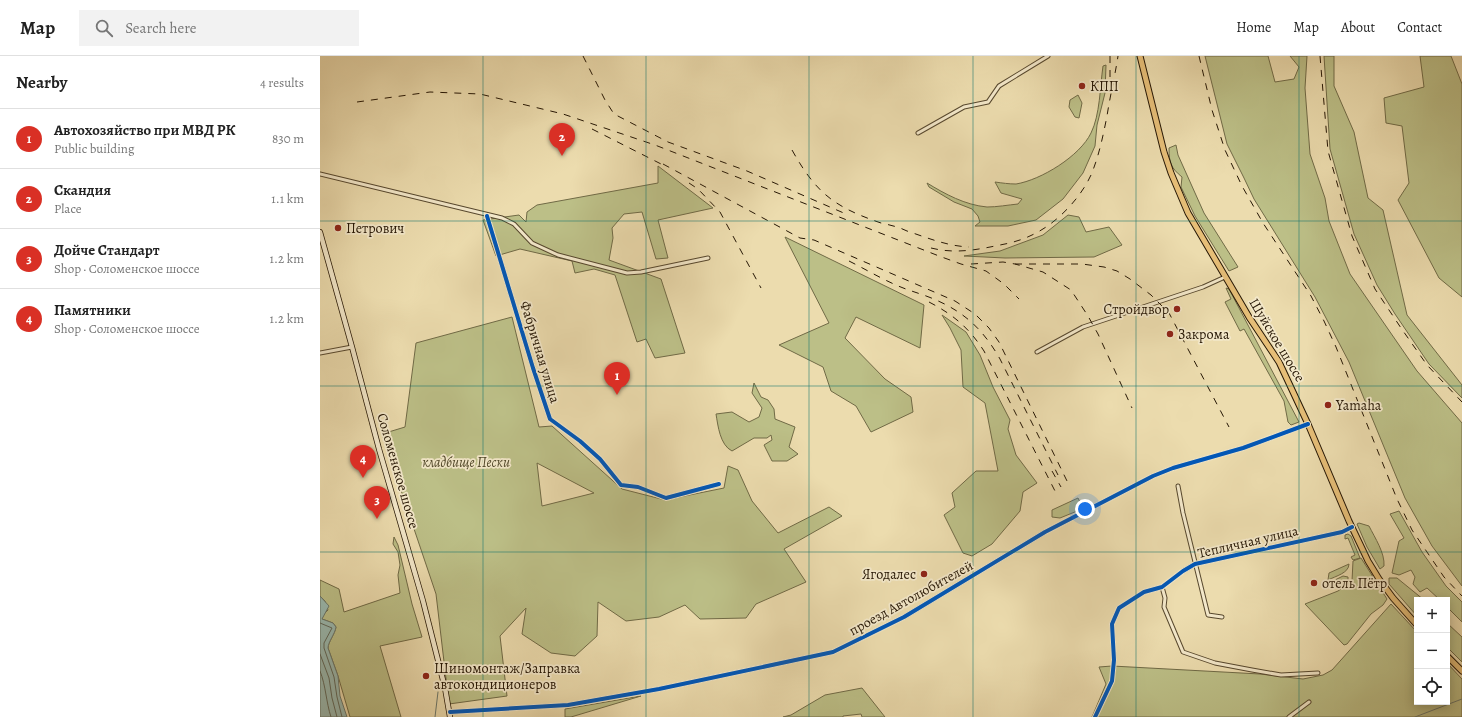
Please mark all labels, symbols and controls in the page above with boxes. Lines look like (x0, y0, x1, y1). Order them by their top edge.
search box (79, 10, 359, 46)
text: Map (20, 15, 55, 41)
icon: search (93, 17, 115, 39)
text: Search here (125, 18, 197, 38)
text: Home (1236, 18, 1271, 37)
text: Map (1293, 18, 1319, 37)
text: About (1341, 18, 1375, 37)
text: Contact (1397, 18, 1442, 37)
text: Nearby (16, 71, 67, 94)
text: 4 results (260, 74, 304, 91)
place label: КПП (1090, 77, 1119, 96)
marker: КПП (1077, 81, 1087, 91)
text: Автохозяйство при МВД РК (54, 120, 235, 140)
pin: 2 (549, 123, 575, 156)
text: 1 (27, 130, 31, 147)
text: 830 m (272, 130, 304, 147)
text: Public building (54, 140, 134, 157)
text: Скандия (54, 180, 111, 200)
text: 2 (26, 190, 32, 207)
text: 1.1 km (271, 190, 304, 207)
text: Place (54, 200, 82, 217)
place label: Петрович (346, 219, 405, 238)
marker: Петрович (333, 223, 343, 233)
text: Дойче Стандарт (54, 240, 160, 260)
text: 3 (26, 250, 32, 267)
text: 1.2 km (270, 250, 304, 267)
text: Shop · Соломенское шоссе (54, 260, 200, 277)
street label: Шуйское шоссе (1244, 294, 1310, 386)
street label: Фабричная улица (515, 299, 565, 406)
text: Памятники (54, 300, 131, 320)
place label: Стройдвор (1103, 300, 1169, 319)
marker: Стройдвор (1172, 304, 1182, 314)
text: 4 (26, 310, 32, 327)
text: 1.2 km (270, 310, 304, 327)
text: Shop · Соломенское шоссе (54, 320, 200, 337)
place label: Закрома (1178, 325, 1230, 344)
marker: Закрома (1165, 329, 1175, 339)
pin: 1 (604, 362, 630, 395)
place label: Yamaha (1335, 396, 1382, 415)
marker: Yamaha (1323, 400, 1333, 410)
street label: Соломенское шоссе (372, 411, 424, 531)
pin: 4 (350, 445, 376, 478)
park label: кладбище Пески (422, 453, 510, 472)
pin: 3 (364, 486, 390, 519)
your location (1075, 499, 1095, 519)
street label: Тепличная улица (1196, 521, 1301, 563)
street label: проезд Автолюбителей (846, 556, 976, 640)
place label: Ягодалес (862, 565, 916, 584)
marker: Ягодалес (919, 569, 929, 579)
place label: отель Пётр (1322, 574, 1387, 593)
marker: отель Пётр (1309, 578, 1319, 588)
map controls (1414, 597, 1450, 705)
button: + (1414, 597, 1450, 633)
button: − (1414, 633, 1450, 669)
place label: Шиномонтаж/Заправка автокондиционеров (434, 659, 581, 694)
button: locate (1414, 669, 1450, 705)
marker: Шиномонтаж/Заправка автокондиционеров (421, 671, 431, 681)

